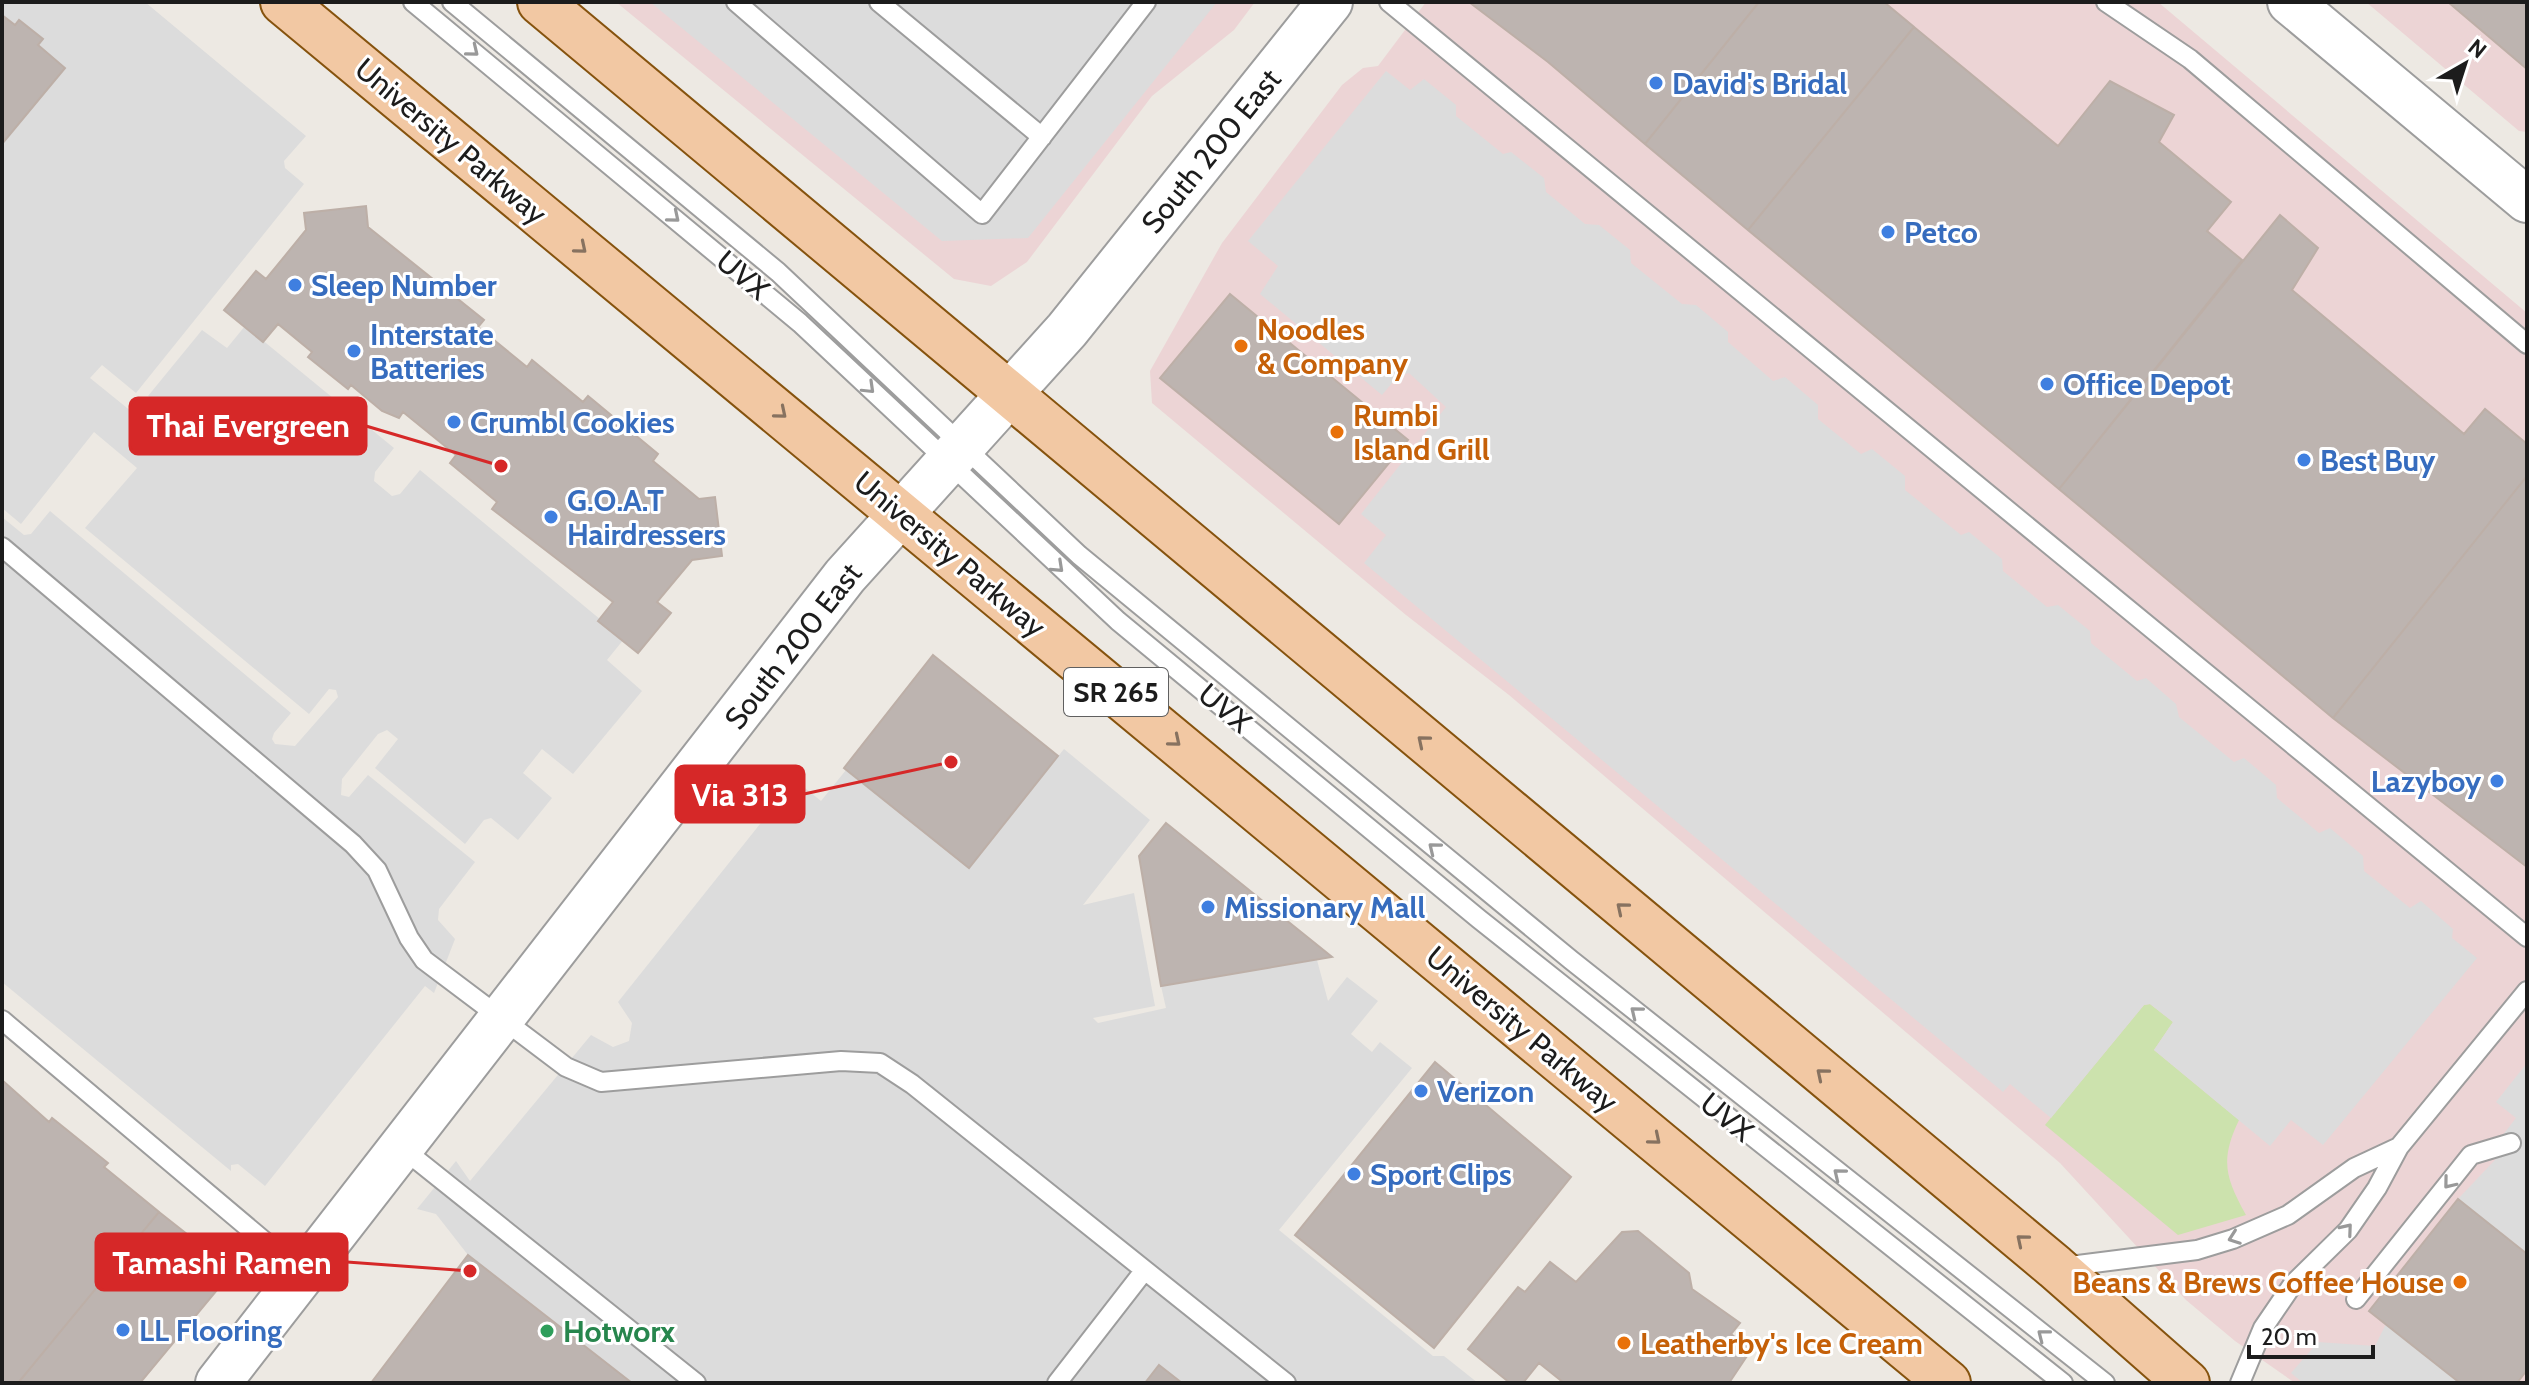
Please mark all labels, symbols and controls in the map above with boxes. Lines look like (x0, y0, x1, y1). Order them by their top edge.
north arrow (2425, 24, 2505, 104)
text: N (2463, 33, 2492, 64)
one-way arrow (464, 42, 479, 56)
street label: University Parkway (348, 50, 554, 232)
street label: South 200 East (1133, 61, 1289, 241)
place label: David's Bridal (1672, 65, 1847, 102)
marker: David's Bridal (1647, 74, 1665, 92)
one-way arrow (664, 207, 679, 222)
place label: Petco (1904, 214, 1978, 251)
marker: Petco (1879, 223, 1897, 241)
one-way arrow (572, 238, 586, 253)
street label: UVX (709, 242, 777, 308)
place label: Sleep Number (311, 267, 497, 304)
marker: Sleep Number (286, 276, 304, 294)
place label: Noodles & Company (1257, 311, 1409, 382)
place label: Interstate Batteries (370, 316, 494, 387)
marker: Noodles & Company (1232, 337, 1250, 355)
marker: Interstate Batteries (345, 342, 363, 360)
place label: Office Depot (2063, 366, 2231, 403)
marker: Office Depot (2038, 375, 2056, 393)
one-way arrow (860, 379, 874, 394)
place label: Rumbi Island Grill (1353, 397, 1490, 468)
callout: Thai Evergreen (130, 398, 366, 454)
one-way arrow (772, 403, 787, 418)
place label: Crumbl Cookies (470, 404, 675, 441)
text: Thai Evergreen (146, 406, 350, 445)
marker: Crumbl Cookies (445, 413, 463, 431)
marker: Rumbi Island Grill (1328, 423, 1346, 441)
place label: Best Buy (2320, 442, 2436, 479)
marker: Best Buy (2295, 451, 2313, 469)
street label: University Parkway (847, 463, 1053, 645)
place label: G.O.A.T Hairdressers (567, 482, 726, 553)
marker: G.O.A.T Hairdressers (542, 508, 560, 526)
street label: South 200 East (717, 556, 869, 736)
one-way arrow (1048, 558, 1063, 572)
road number: SR 265 (1064, 668, 1168, 716)
street label: UVX (1191, 675, 1259, 741)
one-way arrow (1165, 731, 1180, 746)
one-way arrow (1417, 736, 1432, 751)
place label: Lazyboy (2371, 763, 2482, 800)
callout: Via 313 (676, 766, 804, 822)
marker: Lazyboy (2488, 772, 2506, 790)
text: Via 313 (692, 775, 788, 814)
one-way arrow (1429, 843, 1443, 858)
place label: Missionary Mall (1224, 889, 1425, 926)
marker: Missionary Mall (1199, 898, 1217, 916)
one-way arrow (1617, 903, 1632, 918)
street label: University Parkway (1419, 938, 1625, 1120)
one-way arrow (1631, 1007, 1645, 1022)
one-way arrow (1817, 1069, 1832, 1084)
place label: Verizon (1437, 1073, 1534, 1110)
marker: Verizon (1412, 1082, 1430, 1100)
street label: UVX (1693, 1084, 1761, 1150)
one-way arrow (1646, 1129, 1660, 1144)
place label: Sport Clips (1370, 1156, 1512, 1193)
marker: Sport Clips (1345, 1165, 1363, 1183)
one-way arrow (1834, 1169, 1848, 1184)
one-way arrow (2444, 1174, 2459, 1188)
one-way arrow (2337, 1223, 2352, 1238)
one-way arrow (2228, 1228, 2242, 1245)
callout: Tamashi Ramen (96, 1234, 347, 1290)
one-way arrow (2017, 1235, 2031, 1250)
text: Tamashi Ramen (112, 1243, 332, 1282)
place label: Beans & Brews Coffee House (2072, 1264, 2444, 1301)
marker: Beans & Brews Coffee House (2451, 1273, 2469, 1291)
scale bar (2249, 1309, 2373, 1359)
place label: LL Flooring (139, 1312, 282, 1349)
place label: Hotworx (563, 1313, 675, 1350)
marker: LL Flooring (114, 1321, 132, 1339)
marker: Hotworx (538, 1322, 556, 1340)
text: 20 m (2261, 1322, 2317, 1351)
place label: Leatherby's Ice Cream (1640, 1325, 1923, 1362)
one-way arrow (2038, 1330, 2052, 1345)
marker: Leatherby's Ice Cream (1615, 1334, 1633, 1352)

